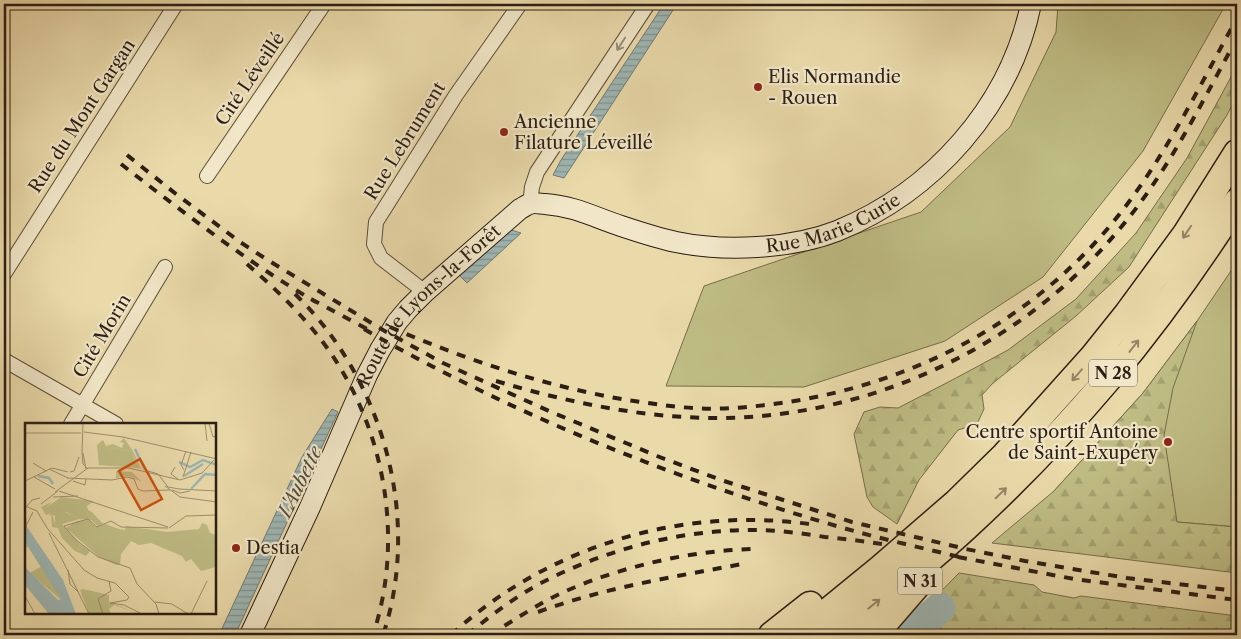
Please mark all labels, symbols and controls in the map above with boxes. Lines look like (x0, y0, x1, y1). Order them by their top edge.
street label: Cité Léveillé (211, 28, 289, 130)
street label: Rue du Mont Gargan (24, 35, 140, 197)
one-way arrow (616, 37, 626, 51)
place label: Elis Normandie - Rouen (768, 66, 901, 109)
street label: Rue Lebrument (360, 77, 450, 204)
marker: Elis Normandie - Rouen (752, 81, 764, 93)
place label: Ancienne Filature Léveillé (513, 111, 653, 154)
marker: Ancienne Filature Léveillé (498, 126, 510, 138)
street label: Rue Marie Curie (765, 189, 904, 257)
street label: Route de Lyons-la-Forêt (352, 220, 506, 390)
one-way arrow (1182, 225, 1192, 239)
street label: Cité Morin (68, 290, 136, 382)
one-way arrow (1128, 340, 1139, 353)
road number: N 28 (1089, 359, 1137, 386)
one-way arrow (1072, 368, 1083, 381)
place label: Centre sportif Antoine de Saint-Exupéry (965, 421, 1159, 464)
inset map (25, 423, 216, 614)
marker: Centre sportif Antoine de Saint-Exupéry (1162, 436, 1174, 448)
water label: L'Aubette (272, 442, 327, 523)
one-way arrow (995, 486, 1007, 499)
place label: Destia (246, 537, 300, 559)
marker: Destia (230, 542, 242, 554)
road number: N 31 (898, 568, 942, 594)
one-way arrow (867, 599, 880, 610)

